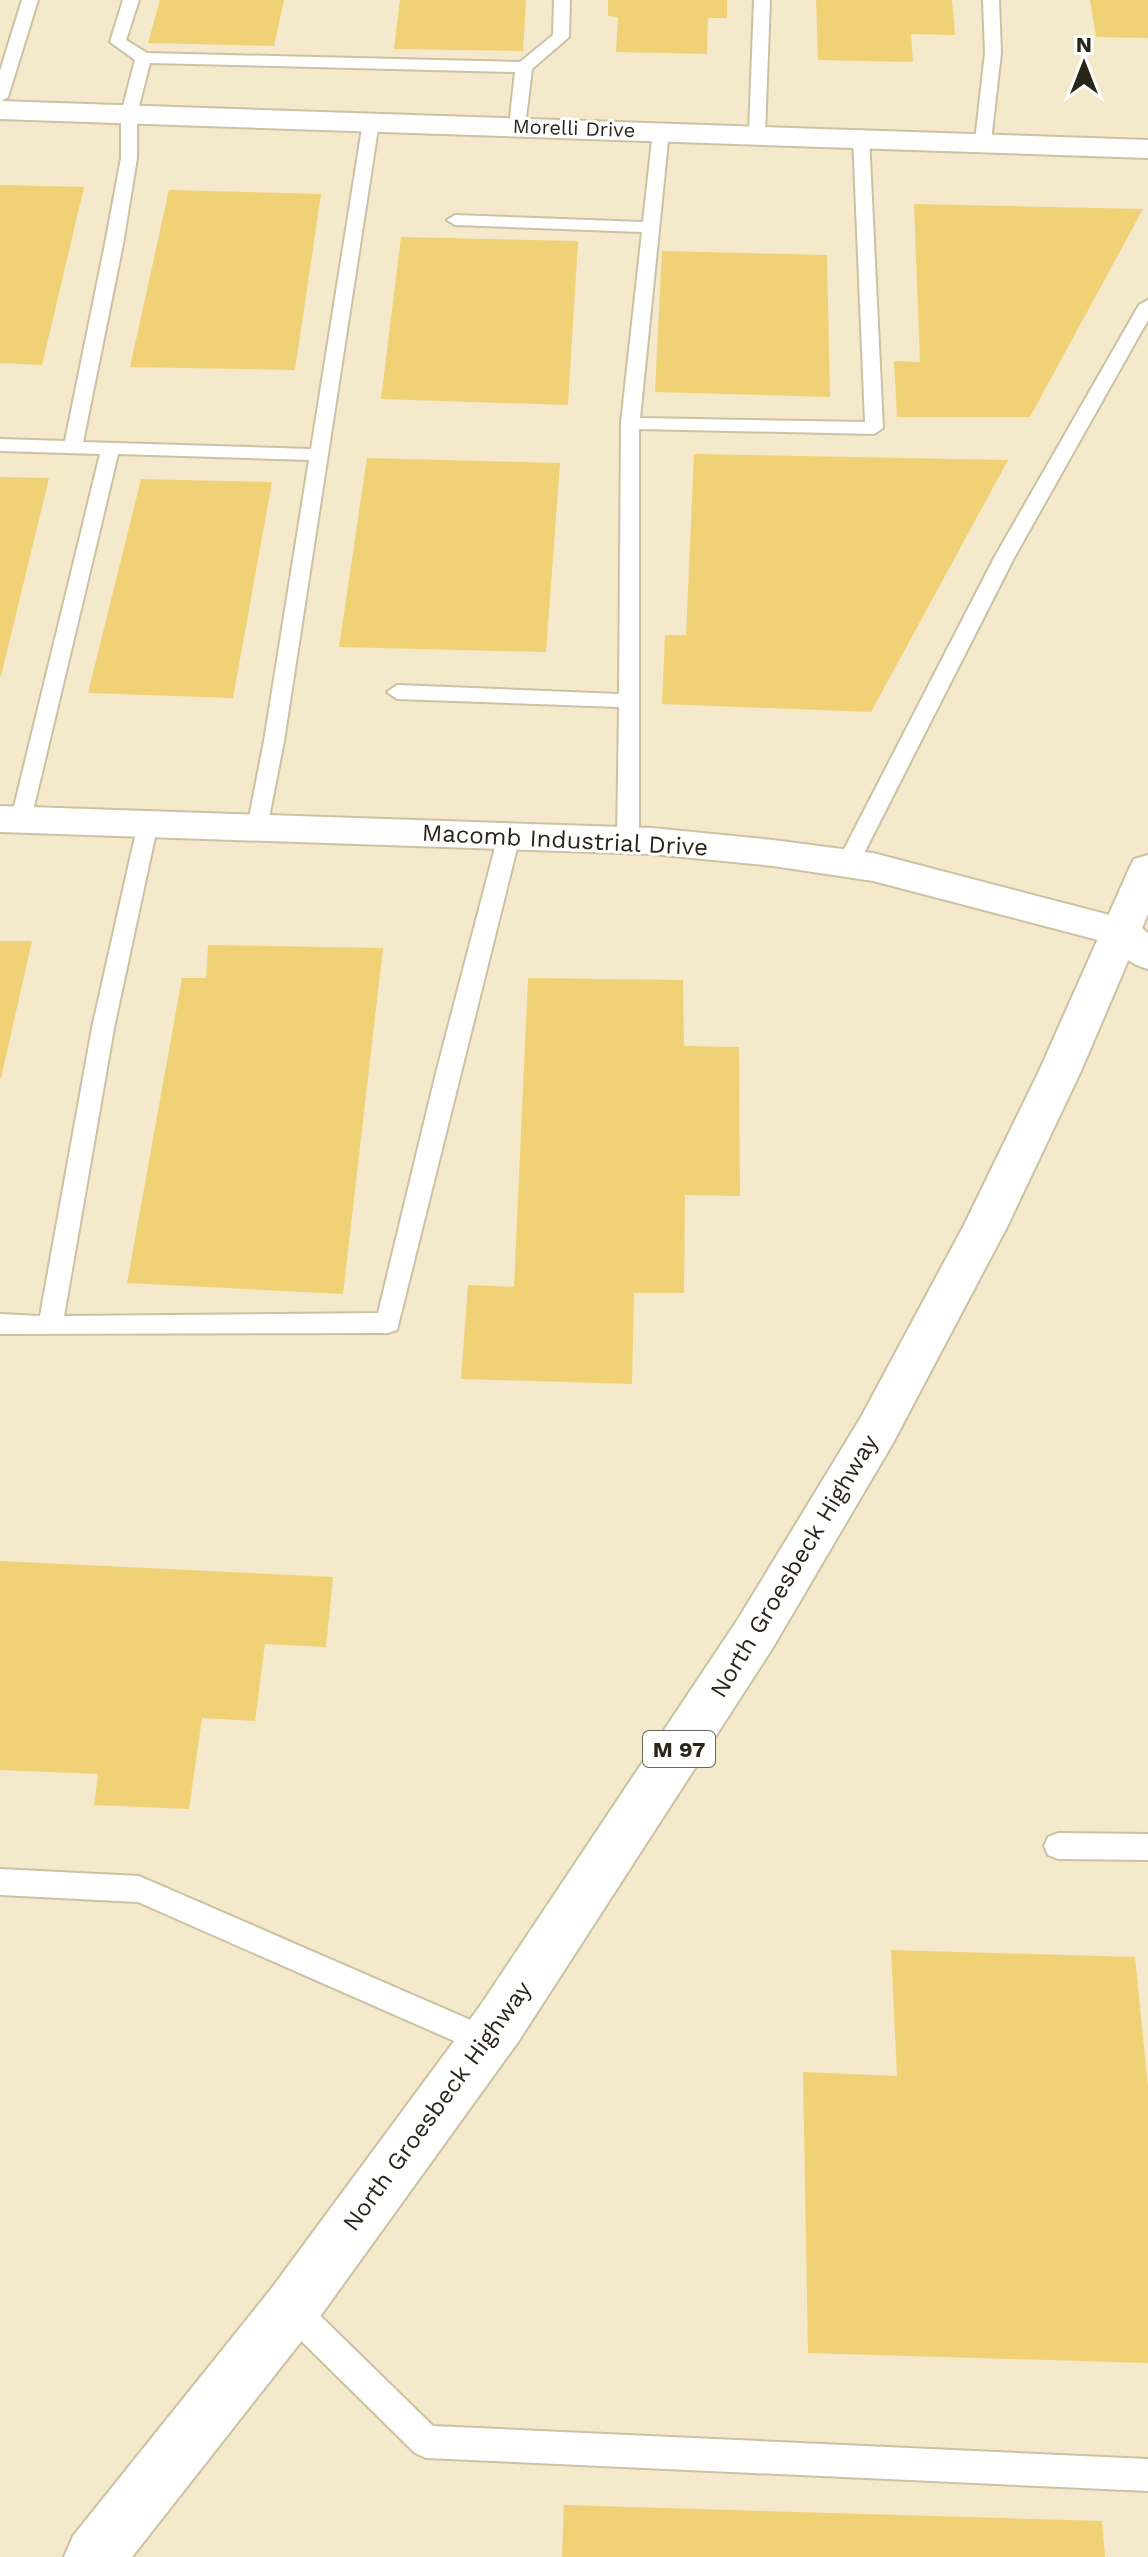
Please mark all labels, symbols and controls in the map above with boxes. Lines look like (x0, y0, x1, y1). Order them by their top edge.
north arrow (1044, 24, 1124, 104)
text: N (1076, 32, 1092, 57)
street label: Morelli Drive (512, 114, 636, 142)
street label: Macomb Industrial Drive (421, 819, 709, 861)
street label: North Groesbeck Highway (704, 1429, 884, 1703)
road number: M 97 (643, 1731, 715, 1767)
street label: North Groesbeck Highway (337, 1975, 537, 2236)

